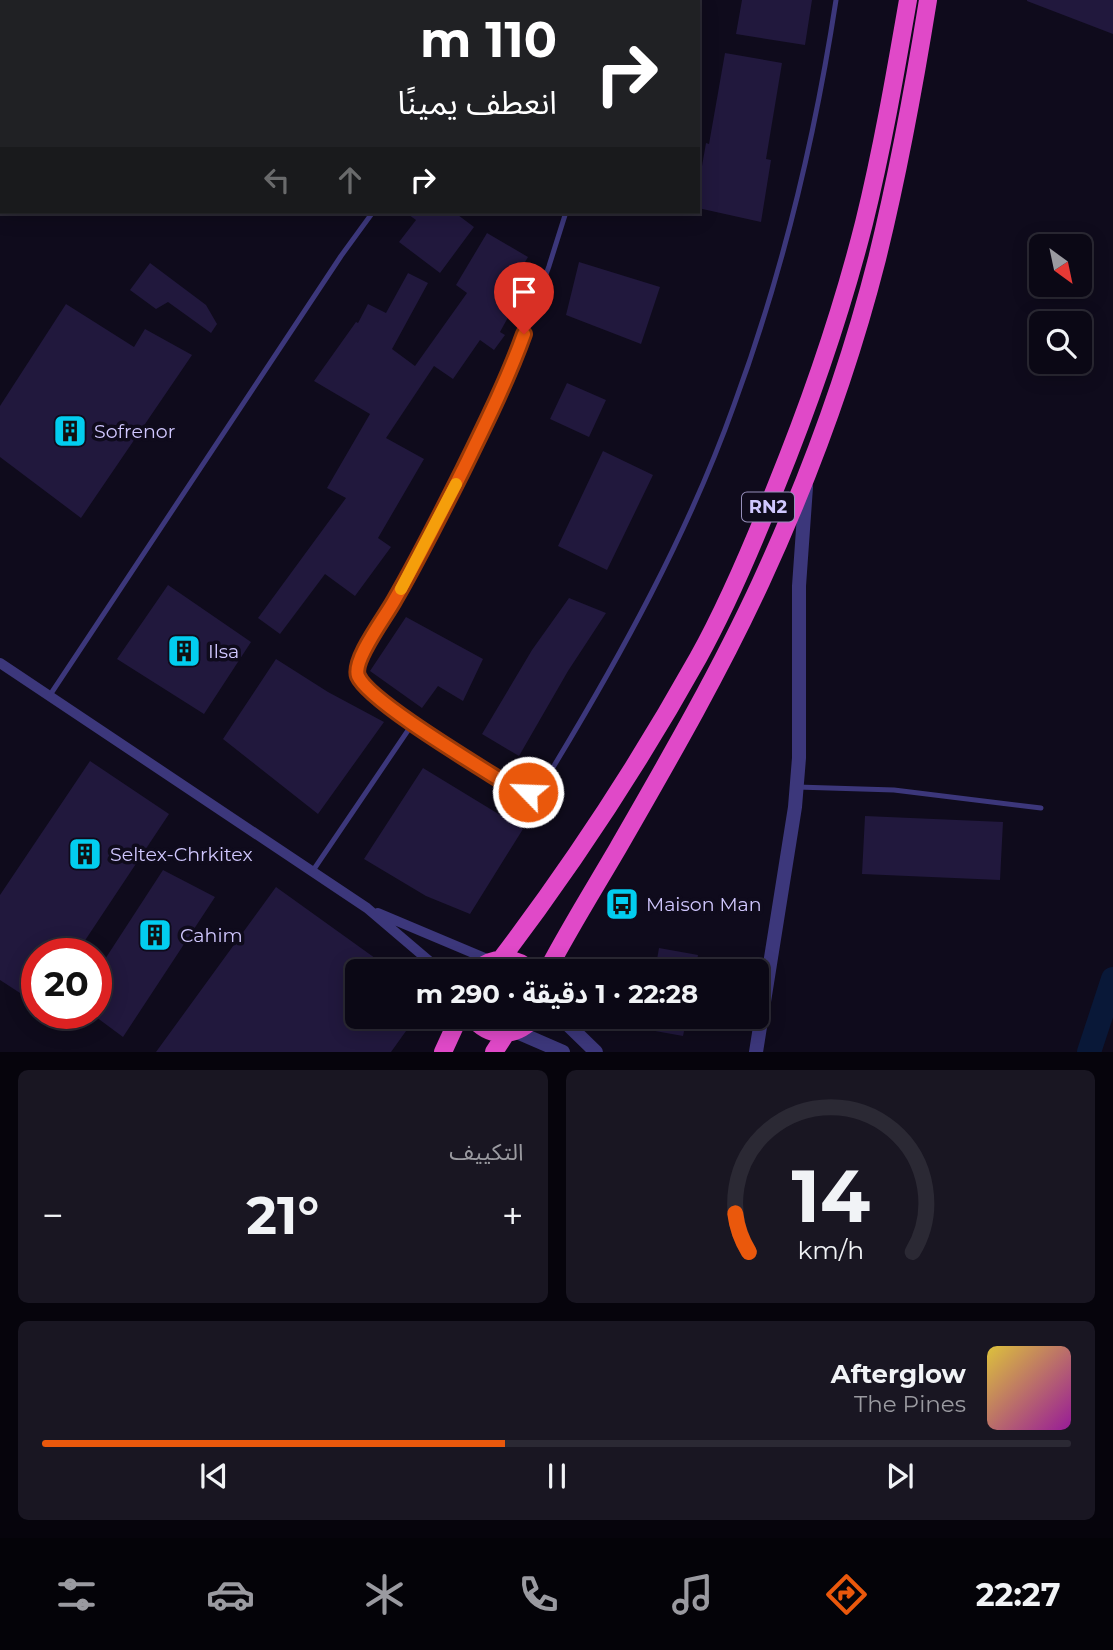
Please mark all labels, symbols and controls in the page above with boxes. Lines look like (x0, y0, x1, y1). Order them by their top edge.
text: 110 m (420, 10, 557, 69)
icon: right (581, 28, 672, 119)
text: انعطف يمينًا (398, 83, 557, 122)
icon: left (258, 161, 296, 199)
icon: ahead (331, 161, 369, 199)
icon: right (404, 161, 442, 199)
north arrow (1029, 234, 1092, 298)
map controls (1029, 234, 1092, 374)
pin (494, 262, 554, 334)
icon: arrive (505, 273, 543, 311)
button: search (1029, 311, 1092, 374)
building icon: Sofrenor (51, 412, 89, 450)
place label: Sofrenor (94, 420, 175, 443)
road number: RN2 (742, 492, 794, 522)
building icon: Ilsa (165, 632, 203, 670)
place label: Ilsa (208, 640, 239, 663)
position arrow (491, 755, 565, 829)
building icon: Seltex-Chrkitex (66, 835, 104, 873)
place label: Seltex-Chrkitex (110, 843, 253, 866)
bus stop icon: Maison Man (603, 885, 641, 923)
place label: Maison Man (646, 893, 762, 916)
building icon: Cahim (136, 916, 174, 954)
place label: Cahim (180, 924, 243, 947)
speed limit sign: 20 (21, 938, 112, 1029)
text: 22:28 · 1 دقيقة · 290 m (416, 978, 698, 1010)
text: التكييف (449, 1138, 524, 1166)
text: 14 (791, 1153, 870, 1241)
text: 21° (246, 1184, 319, 1247)
text: − (42, 1192, 64, 1239)
text: + (502, 1192, 524, 1239)
text: km/h (797, 1235, 864, 1265)
text: Afterglow (831, 1358, 966, 1390)
text: The Pines (854, 1390, 966, 1418)
icon: previous (195, 1457, 233, 1495)
icon: pause (538, 1457, 576, 1495)
icon: next (881, 1457, 919, 1495)
icon: filters (52, 1570, 101, 1619)
icon: car (206, 1570, 255, 1619)
icon: climate (360, 1570, 409, 1619)
icon: phone (514, 1570, 563, 1619)
icon: music (668, 1570, 717, 1619)
icon: directions (822, 1570, 871, 1619)
text: 22:27 (976, 1575, 1061, 1614)

